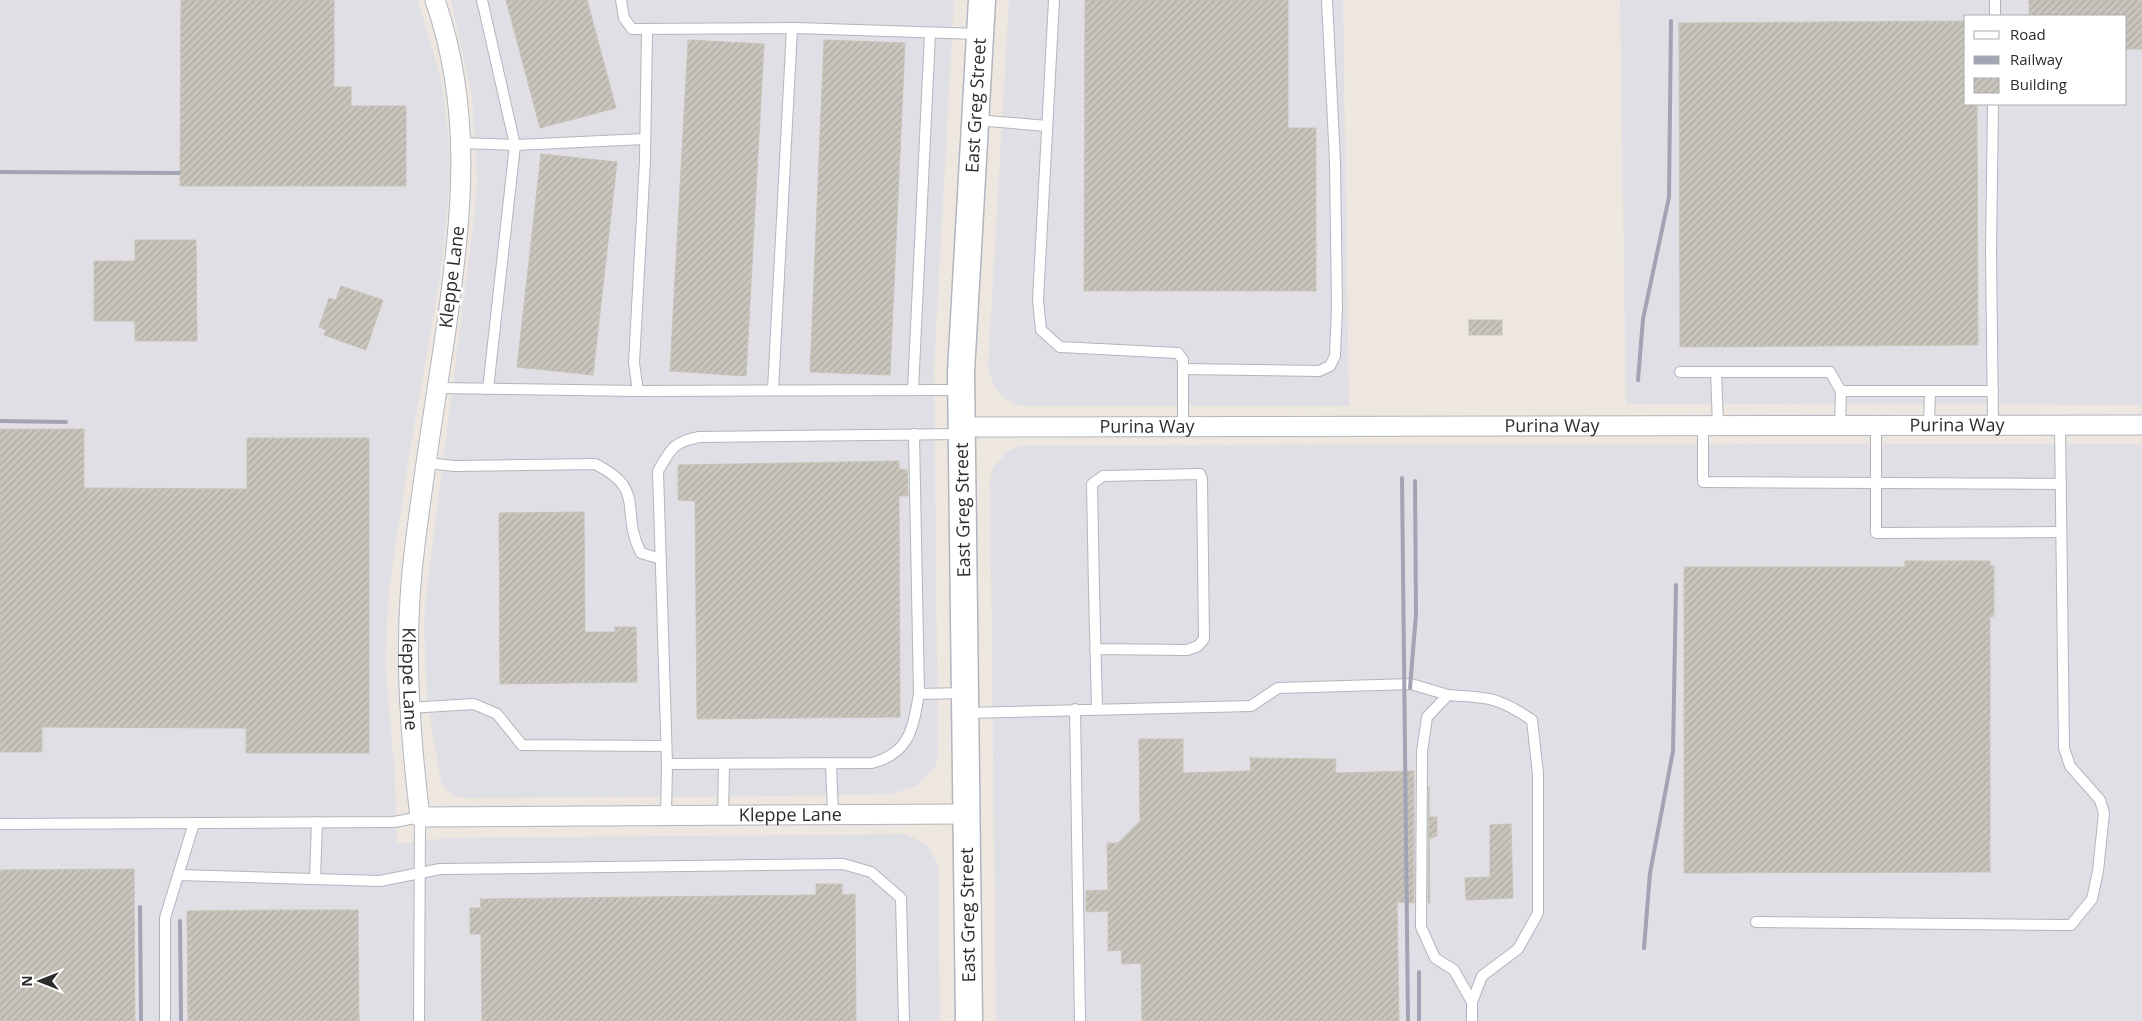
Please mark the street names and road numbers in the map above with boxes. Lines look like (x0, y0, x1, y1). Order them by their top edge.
street label: East Greg Street (959, 37, 991, 174)
street label: Kleppe Lane (433, 224, 469, 329)
street label: Purina Way (1909, 412, 2006, 436)
street label: Purina Way (1504, 413, 1601, 437)
street label: Purina Way (1099, 414, 1196, 438)
street label: East Greg Street (949, 442, 975, 578)
street label: Kleppe Lane (397, 627, 424, 731)
street label: Kleppe Lane (739, 802, 842, 826)
street label: East Greg Street (954, 847, 980, 983)

